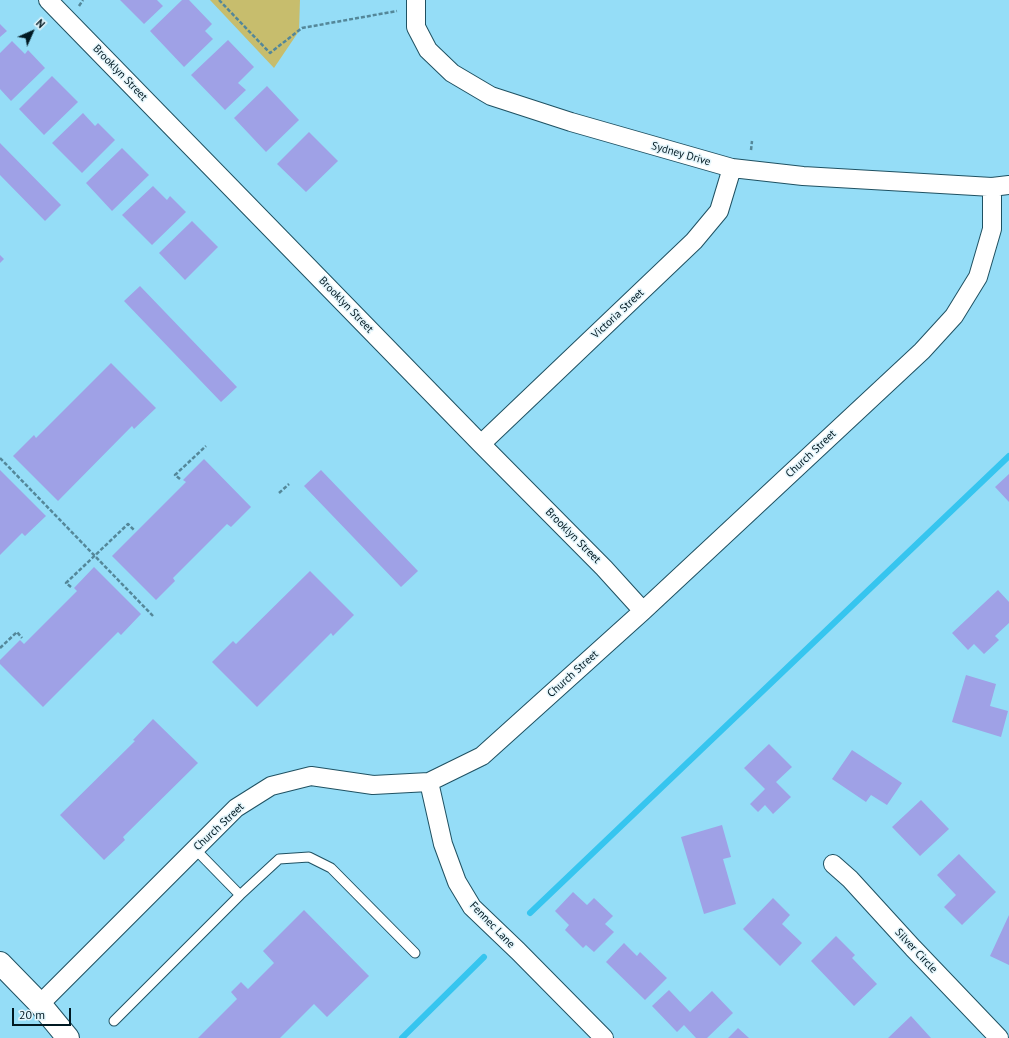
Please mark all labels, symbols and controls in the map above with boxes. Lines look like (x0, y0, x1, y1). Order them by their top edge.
north arrow (12, 12, 52, 52)
text: N (33, 16, 48, 31)
street label: Brooklyn Street (90, 42, 150, 104)
street label: Sydney Drive (650, 139, 712, 169)
street label: Brooklyn Street (316, 274, 376, 336)
street label: Victoria Street (589, 286, 647, 342)
street label: Church Street (783, 427, 839, 481)
street label: Brooklyn Street (543, 506, 603, 566)
street label: Church Street (545, 648, 601, 700)
street label: Church Street (191, 800, 247, 854)
street label: Fennec Lane (467, 899, 517, 951)
street label: Silver Circle (892, 926, 940, 976)
scale bar (14, 1000, 73, 1026)
text: 20 m (19, 1007, 45, 1022)

